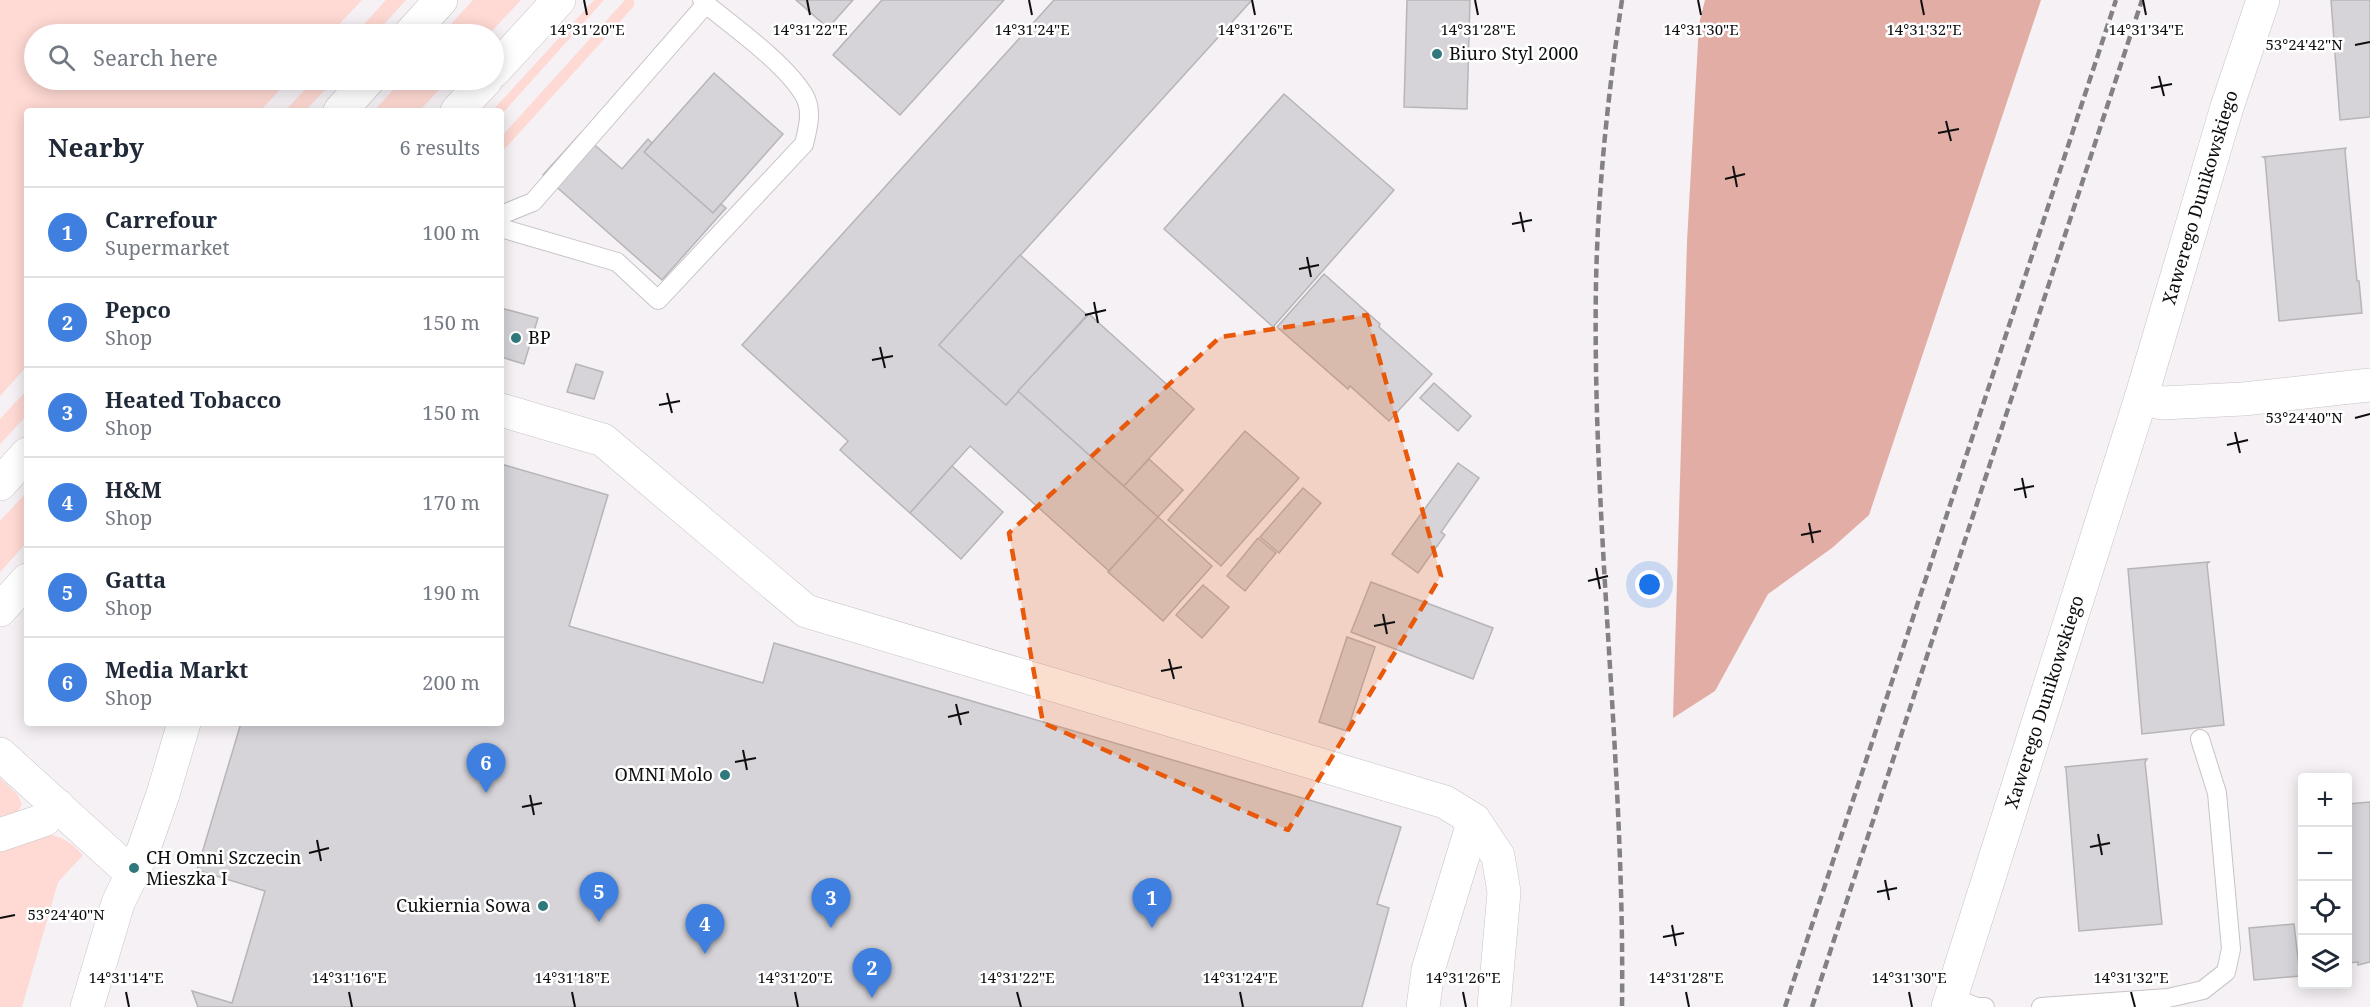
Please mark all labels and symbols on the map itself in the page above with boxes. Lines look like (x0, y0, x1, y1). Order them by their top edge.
text: 14°31'20"E (549, 19, 625, 39)
text: 14°31'22"E (772, 19, 848, 39)
text: 14°31'24"E (994, 19, 1070, 39)
text: 14°31'26"E (1217, 19, 1293, 39)
text: 14°31'28"E (1440, 19, 1516, 39)
text: 14°31'30"E (1663, 19, 1739, 39)
text: 14°31'32"E (1886, 19, 1962, 39)
text: 14°31'34"E (2108, 19, 2184, 39)
text: 53°24'42"N (2265, 34, 2343, 54)
place label: Biuro Styl 2000 (1449, 41, 1578, 65)
marker: Biuro Styl 2000 (1430, 47, 1444, 61)
street label: Xawerego Dunikowskiego (2156, 87, 2243, 307)
place label: BP (528, 325, 551, 349)
marker: BP (509, 331, 523, 345)
text: 53°24'40"N (2265, 407, 2343, 427)
your location (1635, 570, 1664, 599)
street label: Xawerego Dunikowskiego (1999, 592, 2089, 811)
pin: 6 (466, 744, 506, 793)
place label: OMNI Molo (615, 762, 713, 786)
marker: OMNI Molo (718, 768, 732, 782)
place label: CH Omni Szczecin Mieszka I (146, 845, 302, 890)
marker: CH Omni Szczecin Mieszka I (127, 861, 141, 875)
pin: 5 (580, 872, 618, 922)
pin: 3 (812, 878, 850, 928)
pin: 1 (1132, 878, 1172, 928)
place label: Cukiernia Sowa (396, 893, 531, 917)
marker: Cukiernia Sowa (536, 899, 550, 913)
text: 53°24'40"N (27, 904, 105, 924)
pin: 4 (686, 904, 724, 954)
pin: 2 (852, 948, 892, 998)
text: 14°31'14"E (88, 967, 164, 987)
text: 14°31'16"E (311, 967, 387, 987)
text: 14°31'18"E (534, 967, 610, 987)
text: 14°31'20"E (757, 967, 833, 987)
text: 14°31'22"E (979, 967, 1055, 987)
text: 14°31'24"E (1202, 967, 1278, 987)
text: 14°31'26"E (1425, 967, 1501, 987)
text: 14°31'28"E (1648, 967, 1724, 987)
text: 14°31'30"E (1871, 967, 1947, 987)
text: 14°31'32"E (2093, 967, 2169, 987)

